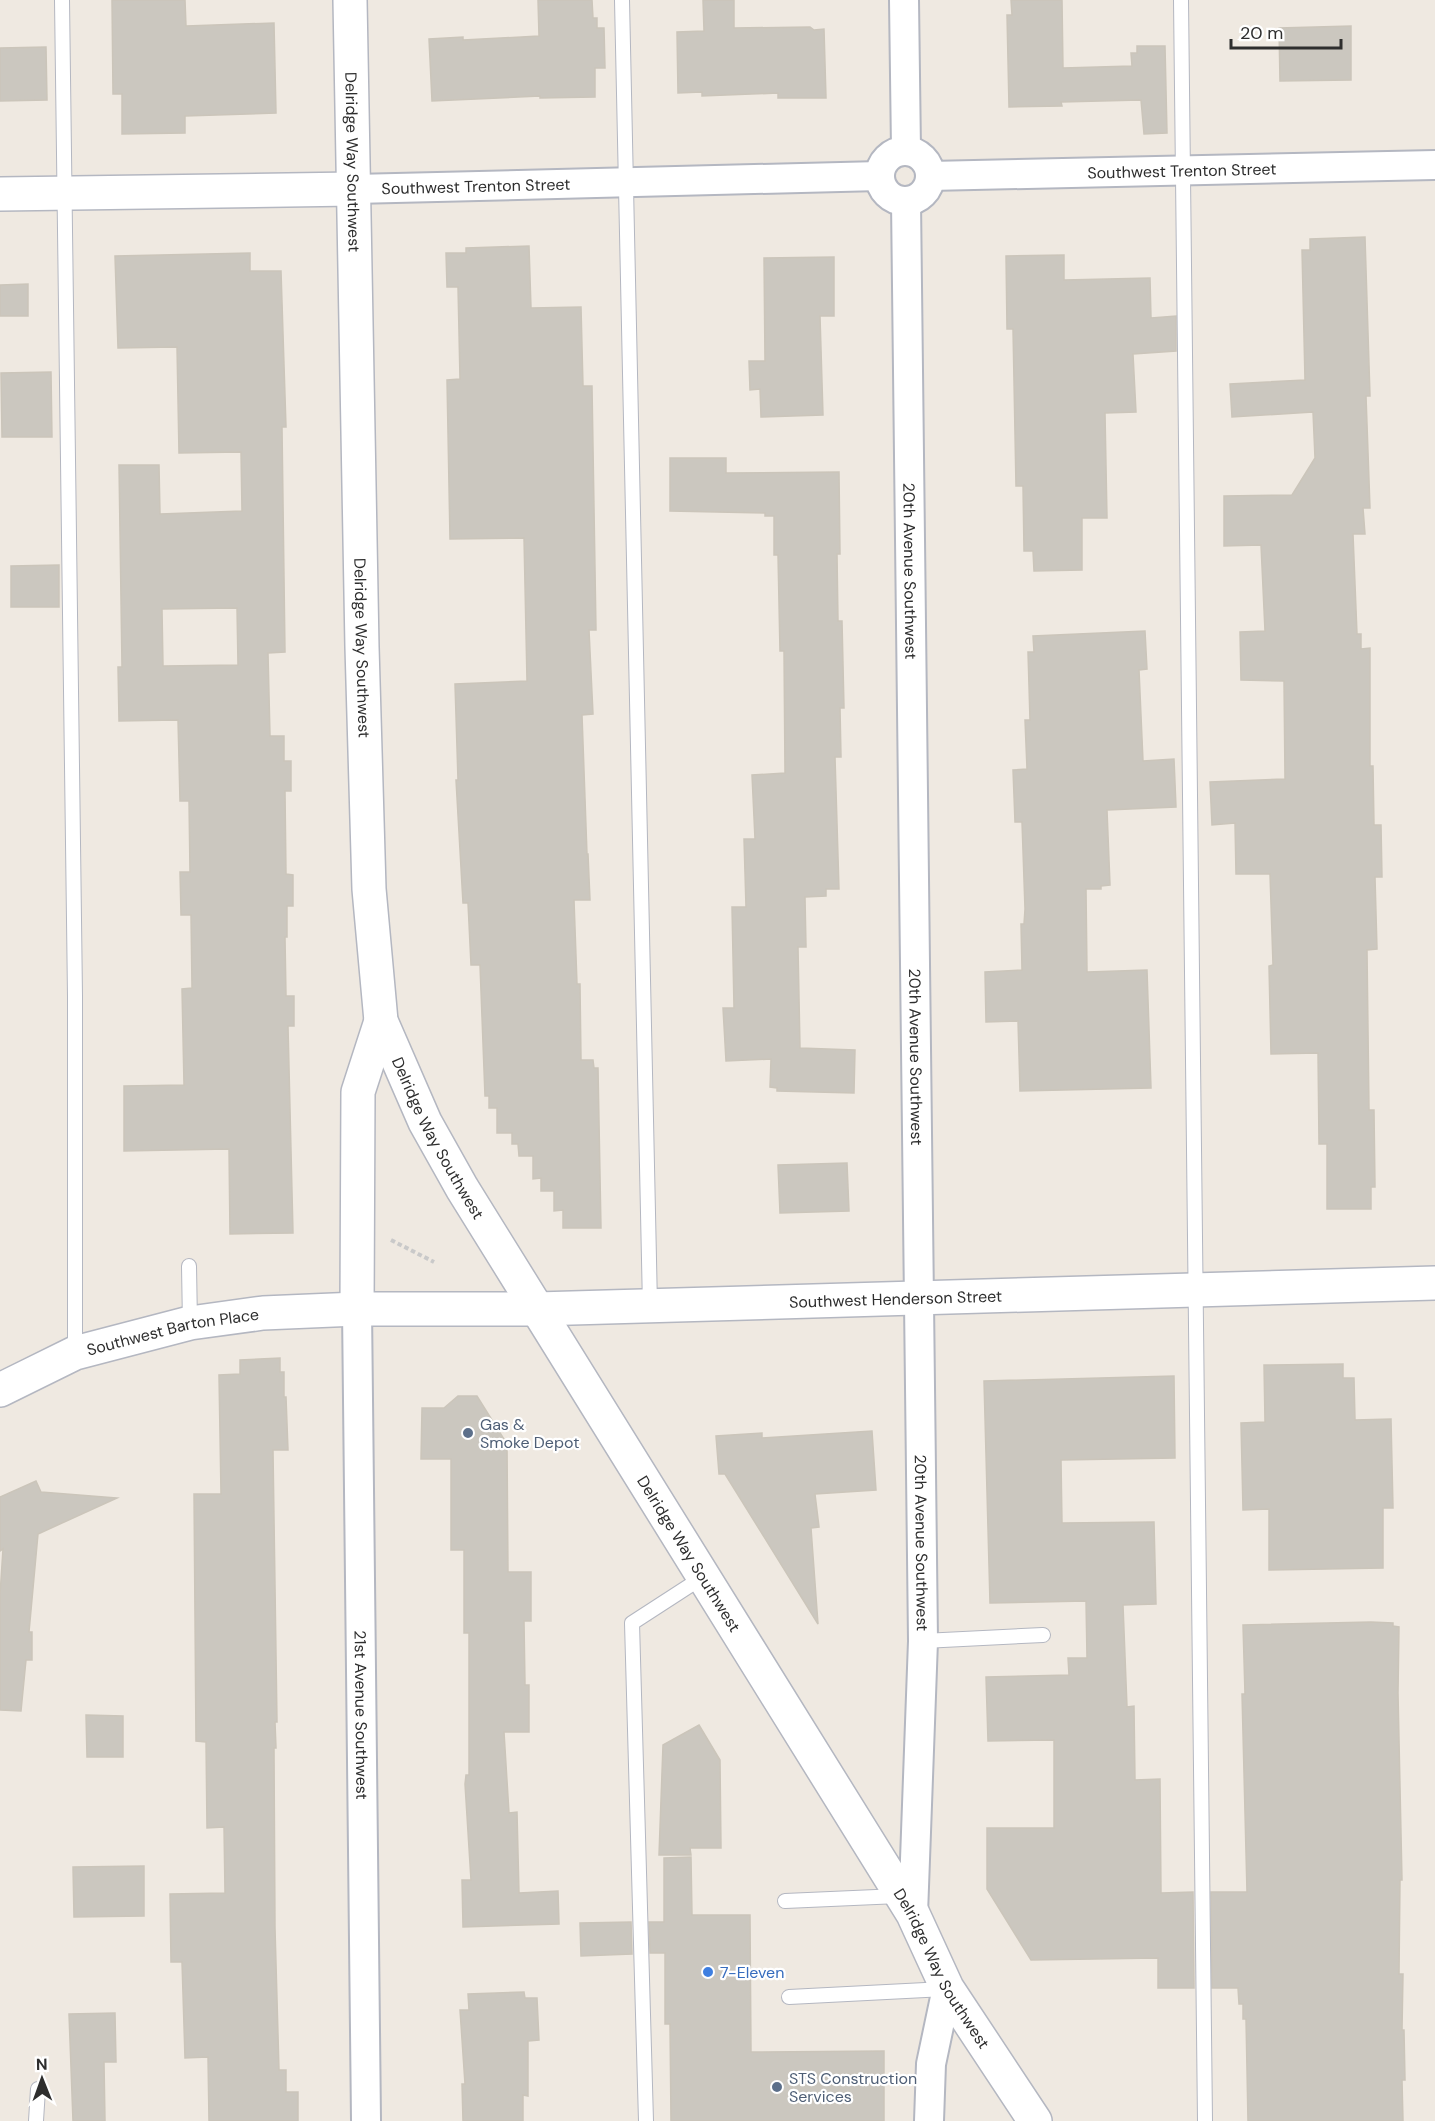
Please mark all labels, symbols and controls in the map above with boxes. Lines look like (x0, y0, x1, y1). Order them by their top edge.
scale bar (1231, 12, 1340, 50)
text: 20 m (1240, 21, 1283, 45)
street label: Delridge Way Southwest (340, 72, 365, 252)
street label: Southwest Trenton Street (1087, 158, 1277, 184)
street label: Southwest Trenton Street (381, 174, 571, 199)
street label: 20th Avenue Southwest (898, 482, 921, 660)
street label: Delridge Way Southwest (349, 558, 375, 738)
street label: 20th Avenue Southwest (904, 968, 927, 1145)
street label: Delridge Way Southwest (387, 1054, 489, 1223)
street label: Southwest Henderson Street (789, 1286, 1003, 1313)
street label: Southwest Barton Place (85, 1304, 260, 1360)
place label: Gas & Smoke Depot (480, 1414, 579, 1453)
marker: Gas & Smoke Depot (461, 1426, 475, 1440)
street label: 20th Avenue Southwest (910, 1454, 933, 1631)
street label: Delridge Way Southwest (632, 1472, 745, 1636)
street label: 21st Avenue Southwest (350, 1630, 372, 1800)
street label: Delridge Way Southwest (889, 1885, 994, 2053)
place label: 7-Eleven (720, 1962, 784, 1983)
marker: 7-Eleven (701, 1965, 715, 1979)
north arrow (12, 2049, 72, 2109)
text: N (36, 2054, 48, 2075)
place label: STS Construction Services (789, 2068, 917, 2107)
marker: STS Construction Services (770, 2080, 784, 2094)

